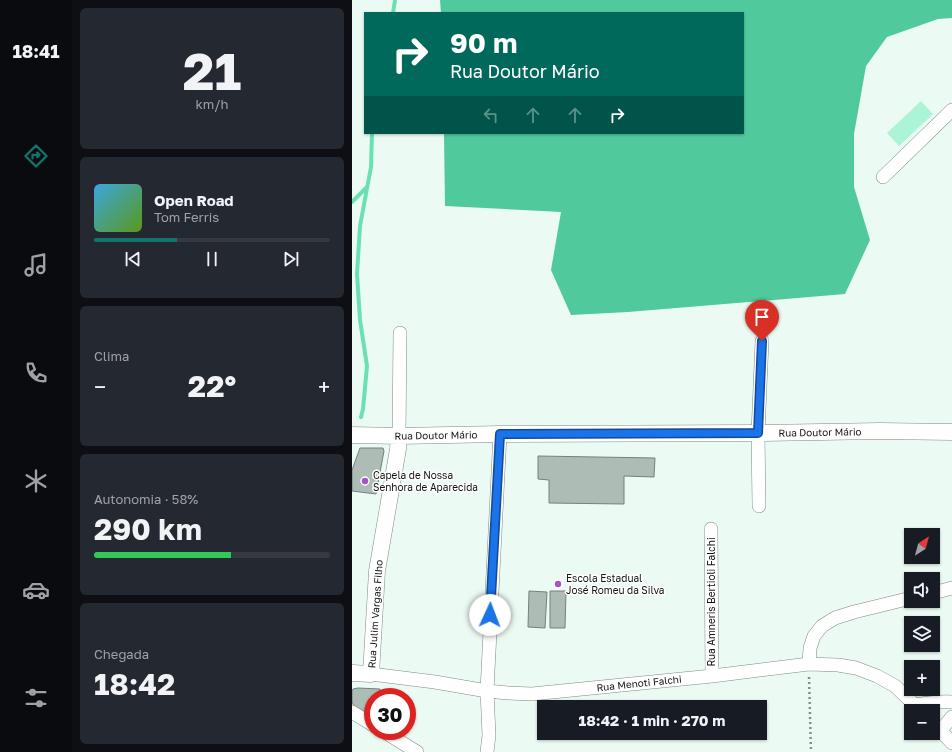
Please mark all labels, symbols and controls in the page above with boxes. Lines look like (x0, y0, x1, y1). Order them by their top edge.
text: 90 m (450, 26, 517, 59)
icon: right (384, 28, 436, 80)
text: 21 (183, 39, 241, 101)
text: 18:41 (12, 40, 60, 62)
text: Rua Doutor Mário (450, 60, 600, 82)
text: km/h (195, 96, 229, 112)
icon: left (480, 104, 502, 126)
icon: ahead (522, 104, 544, 126)
icon: ahead (564, 104, 586, 126)
icon: right (606, 104, 628, 126)
icon: directions (22, 142, 50, 170)
text: Open Road (154, 191, 234, 209)
text: Tom Ferris (154, 209, 219, 225)
icon: previous (122, 248, 144, 270)
icon: pause (201, 248, 223, 270)
icon: next (280, 248, 302, 270)
icon: music (22, 251, 50, 279)
pin (745, 300, 779, 341)
icon: arrive (751, 306, 773, 328)
text: Clima (94, 348, 129, 364)
icon: phone (22, 359, 50, 387)
text: 22° (188, 368, 236, 404)
text: − (94, 373, 106, 400)
text: + (318, 373, 330, 400)
street label: Rua Doutor Mário (778, 425, 862, 439)
street label: Rua Doutor Mário (394, 428, 478, 442)
icon: climate (22, 467, 50, 495)
place label: Capela de Nossa Senhora de Aparecida (373, 469, 478, 493)
marker: Capela de Nossa Senhora de Aparecida (360, 476, 370, 486)
text: Autonomia · 58% (94, 491, 198, 507)
text: 290 km (94, 511, 202, 547)
north arrow (904, 528, 940, 564)
map controls (904, 528, 940, 740)
street label: Rua Amneris Bertioli Falchi (705, 537, 717, 667)
street label: Rua Julim Vargas Filho (365, 559, 385, 669)
place label: Escola Estadual José Romeu da Silva (566, 572, 664, 596)
button: sound (904, 572, 940, 608)
icon: car (22, 576, 50, 604)
marker: Escola Estadual José Romeu da Silva (553, 579, 563, 589)
position arrow (469, 594, 511, 636)
button: layers (904, 616, 940, 652)
text: Chegada (94, 646, 149, 662)
button: + (904, 660, 940, 696)
text: 18:42 (94, 666, 175, 702)
street label: Rua Menoti Falchi (596, 673, 682, 693)
icon: filters (22, 684, 50, 712)
speed limit sign: 30 (364, 688, 416, 740)
button: − (904, 704, 940, 740)
text: 18:42 · 1 min · 270 m (579, 711, 726, 729)

